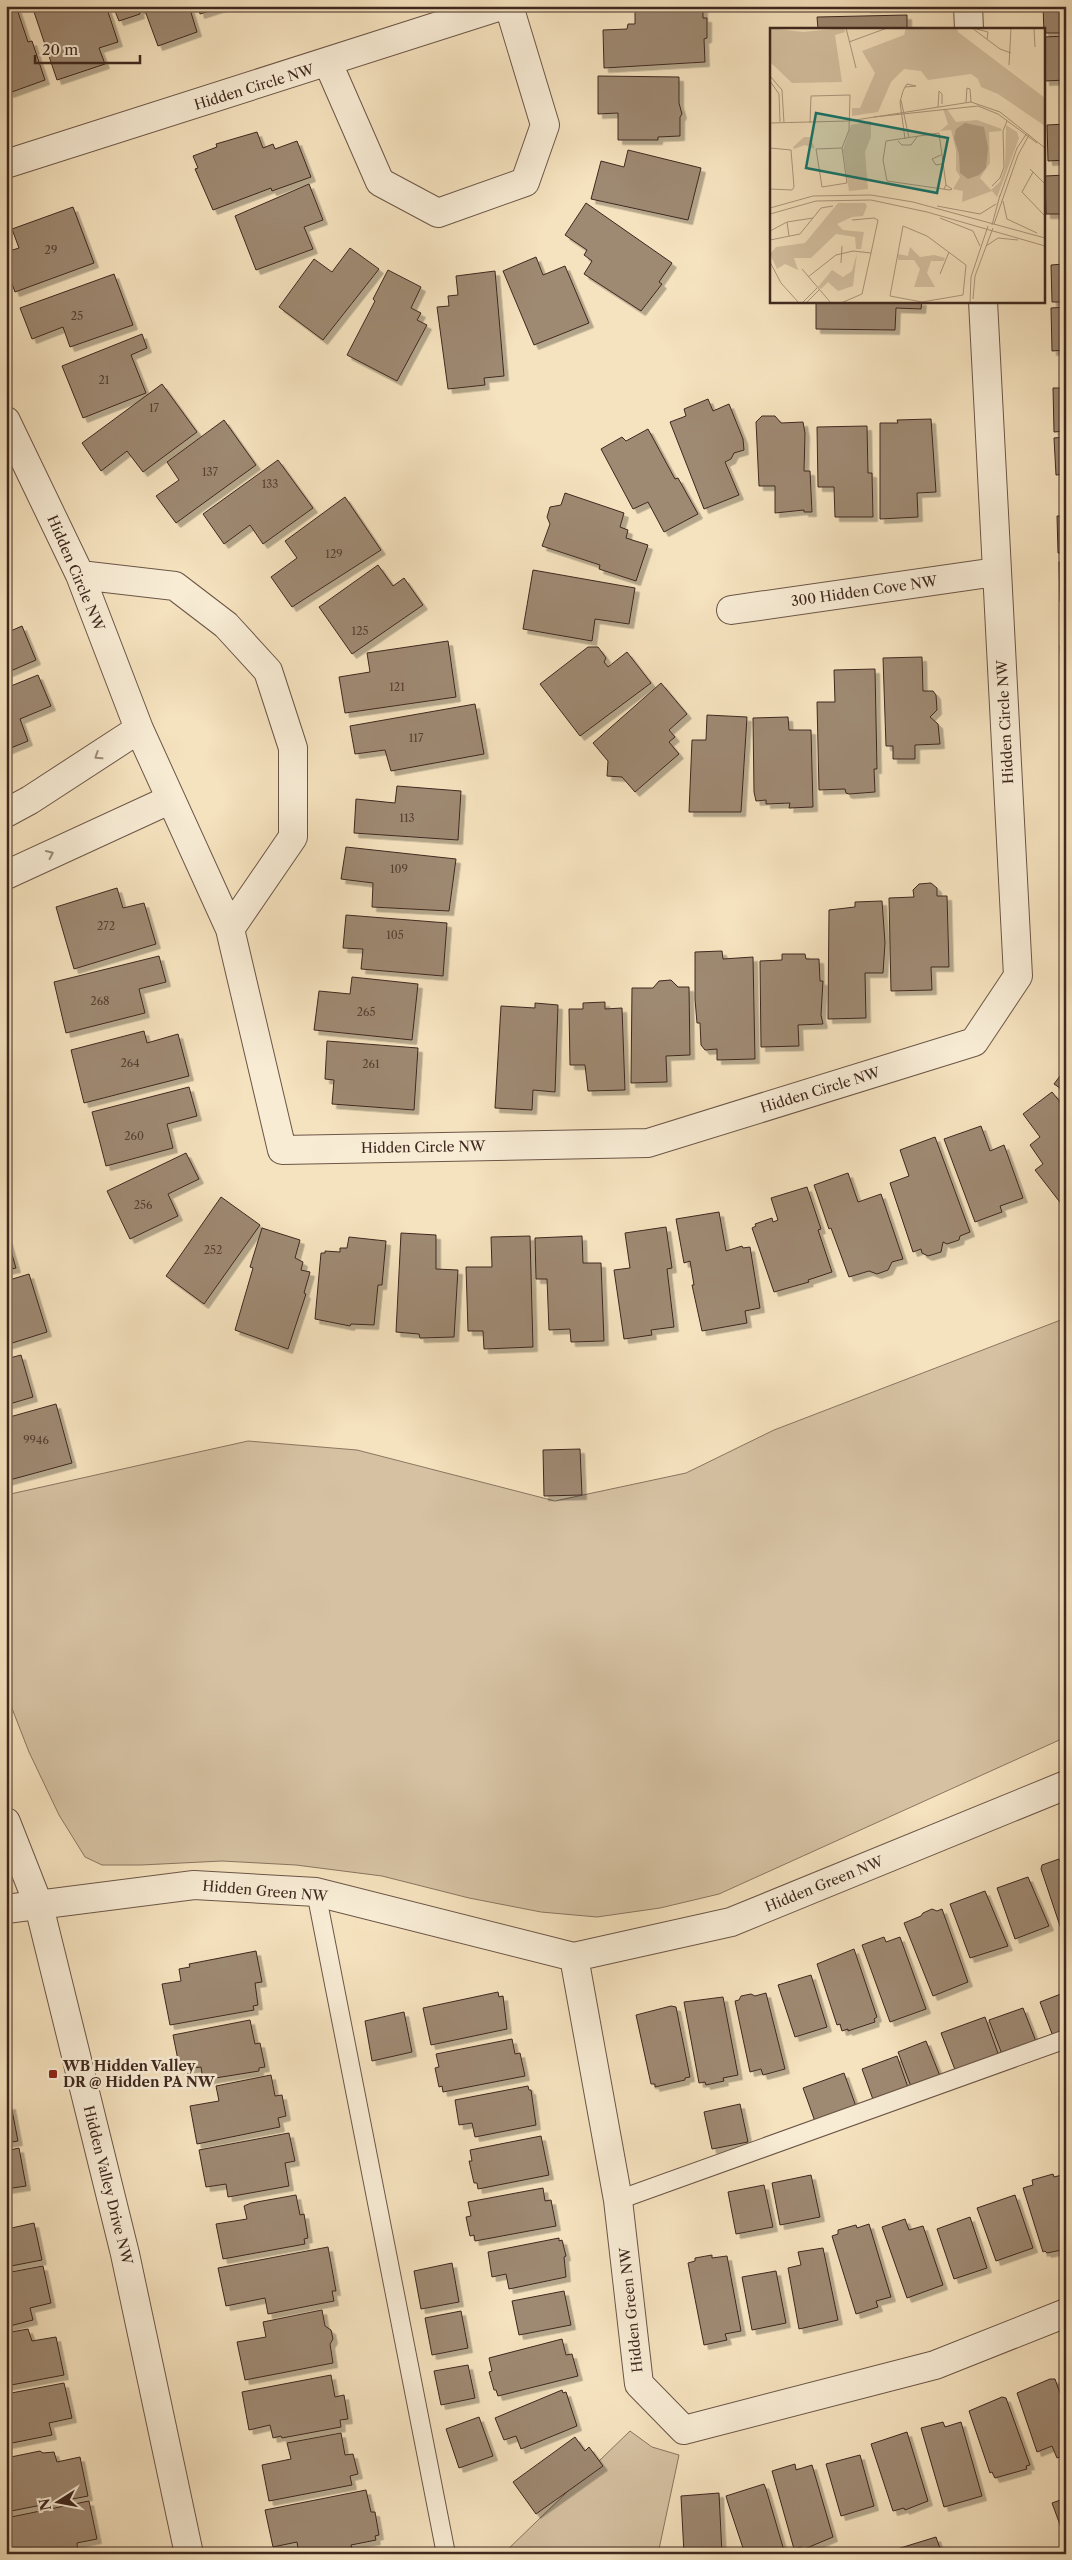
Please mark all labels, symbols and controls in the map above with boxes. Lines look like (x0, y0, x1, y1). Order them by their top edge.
inset map (770, 28, 1044, 302)
scale bar (35, 32, 140, 64)
text: 20 m (42, 40, 78, 59)
street label: Hidden Circle NW (192, 60, 317, 114)
house number: 29 (45, 243, 57, 257)
house number: 25 (71, 309, 83, 323)
house number: 21 (99, 373, 110, 387)
house number: 17 (149, 401, 160, 415)
house number: 137 (202, 465, 219, 479)
house number: 133 (262, 477, 278, 491)
street label: Hidden Circle NW (43, 512, 109, 634)
house number: 129 (325, 547, 343, 561)
street label: 300 Hidden Cove NW (790, 572, 939, 610)
house number: 125 (352, 624, 368, 638)
street label: Hidden Circle NW (993, 659, 1017, 785)
house number: 121 (389, 680, 405, 694)
house number: 117 (409, 731, 424, 745)
one-way arrow (94, 750, 103, 759)
house number: 113 (399, 811, 415, 825)
one-way arrow (45, 850, 54, 860)
house number: 109 (390, 862, 408, 876)
house number: 272 (97, 919, 115, 933)
house number: 105 (386, 928, 404, 942)
house number: 268 (90, 994, 110, 1008)
house number: 265 (357, 1005, 375, 1019)
house number: 264 (120, 1056, 140, 1070)
house number: 261 (362, 1057, 380, 1071)
street label: Hidden Circle NW (758, 1063, 883, 1117)
house number: 260 (124, 1129, 144, 1143)
street label: Hidden Circle NW (361, 1137, 486, 1157)
house number: 256 (134, 1198, 153, 1212)
house number: 252 (204, 1243, 222, 1257)
house number: 9946 (23, 1433, 49, 1447)
street label: Hidden Green NW (762, 1852, 886, 1916)
street label: Hidden Green NW (202, 1877, 329, 1906)
place label: WB Hidden Valley DR @ Hidden PA NW (62, 2057, 216, 2091)
marker: WB Hidden Valley DR @ Hidden PA NW (47, 2068, 59, 2080)
street label: Hidden Valley Drive NW (80, 2104, 137, 2267)
street label: Hidden Green NW (615, 2246, 647, 2373)
north arrow (32, 2478, 82, 2528)
text: N (35, 2497, 55, 2512)

